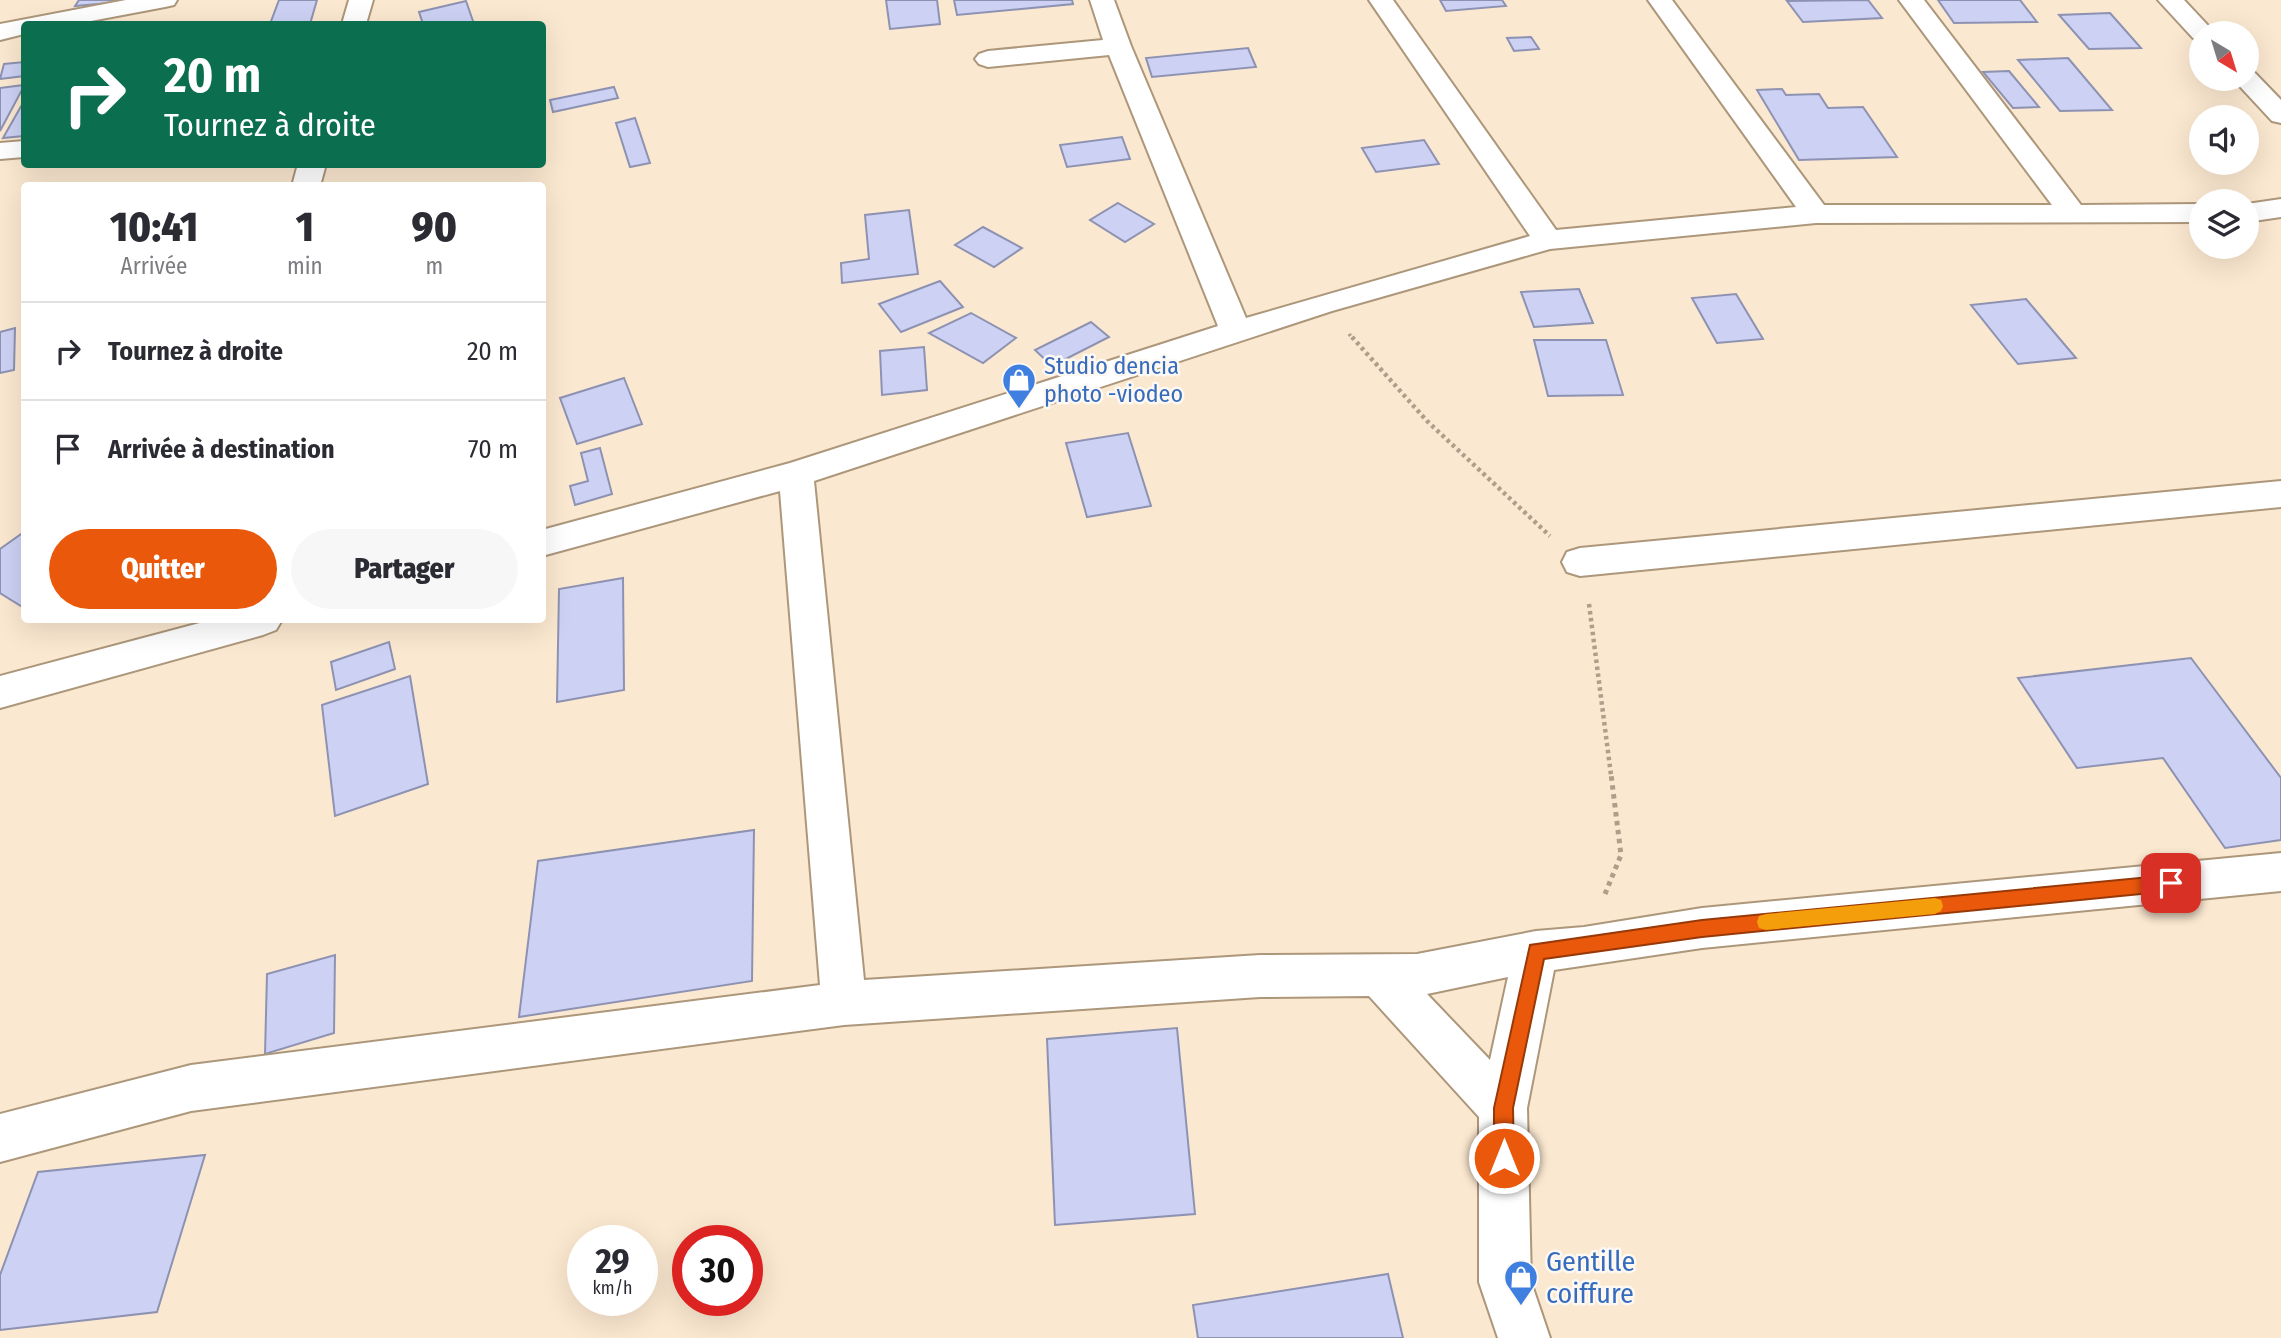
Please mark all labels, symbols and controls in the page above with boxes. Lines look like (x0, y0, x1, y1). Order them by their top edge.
north arrow (2189, 21, 2259, 91)
map controls (2189, 21, 2259, 259)
text: 20 m (164, 46, 261, 105)
icon: right (49, 49, 140, 140)
button: sound (2189, 105, 2259, 175)
text: Tournez à droite (164, 106, 376, 144)
button: layers (2189, 189, 2259, 259)
text: 10:41 (110, 202, 198, 252)
text: 1 (296, 202, 314, 252)
text: 90 (412, 202, 457, 252)
text: Arrivée (121, 252, 187, 280)
text: min (287, 252, 323, 280)
text: m (425, 252, 443, 280)
icon: right (49, 332, 87, 370)
text: Tournez à droite (108, 336, 283, 367)
text: 20 m (467, 336, 518, 367)
place label: Studio dencia photo -viodeo (1044, 352, 1183, 408)
shop icon: Studio dencia photo -viodeo (1000, 361, 1038, 410)
icon: arrive (49, 430, 87, 468)
text: Arrivée à destination (108, 434, 335, 465)
text: 70 m (468, 434, 518, 465)
button: Quitter (49, 529, 277, 609)
button: Partager (291, 529, 518, 609)
pin (2141, 853, 2201, 913)
icon: arrive (2152, 864, 2190, 902)
position arrow (1467, 1121, 1541, 1195)
speed limit sign: 30 (672, 1225, 763, 1316)
text: 29 (595, 1240, 630, 1282)
place label: Gentille coiffure (1546, 1245, 1635, 1310)
shop icon: Gentille coiffure (1502, 1258, 1540, 1307)
text: km/h (592, 1277, 633, 1299)

